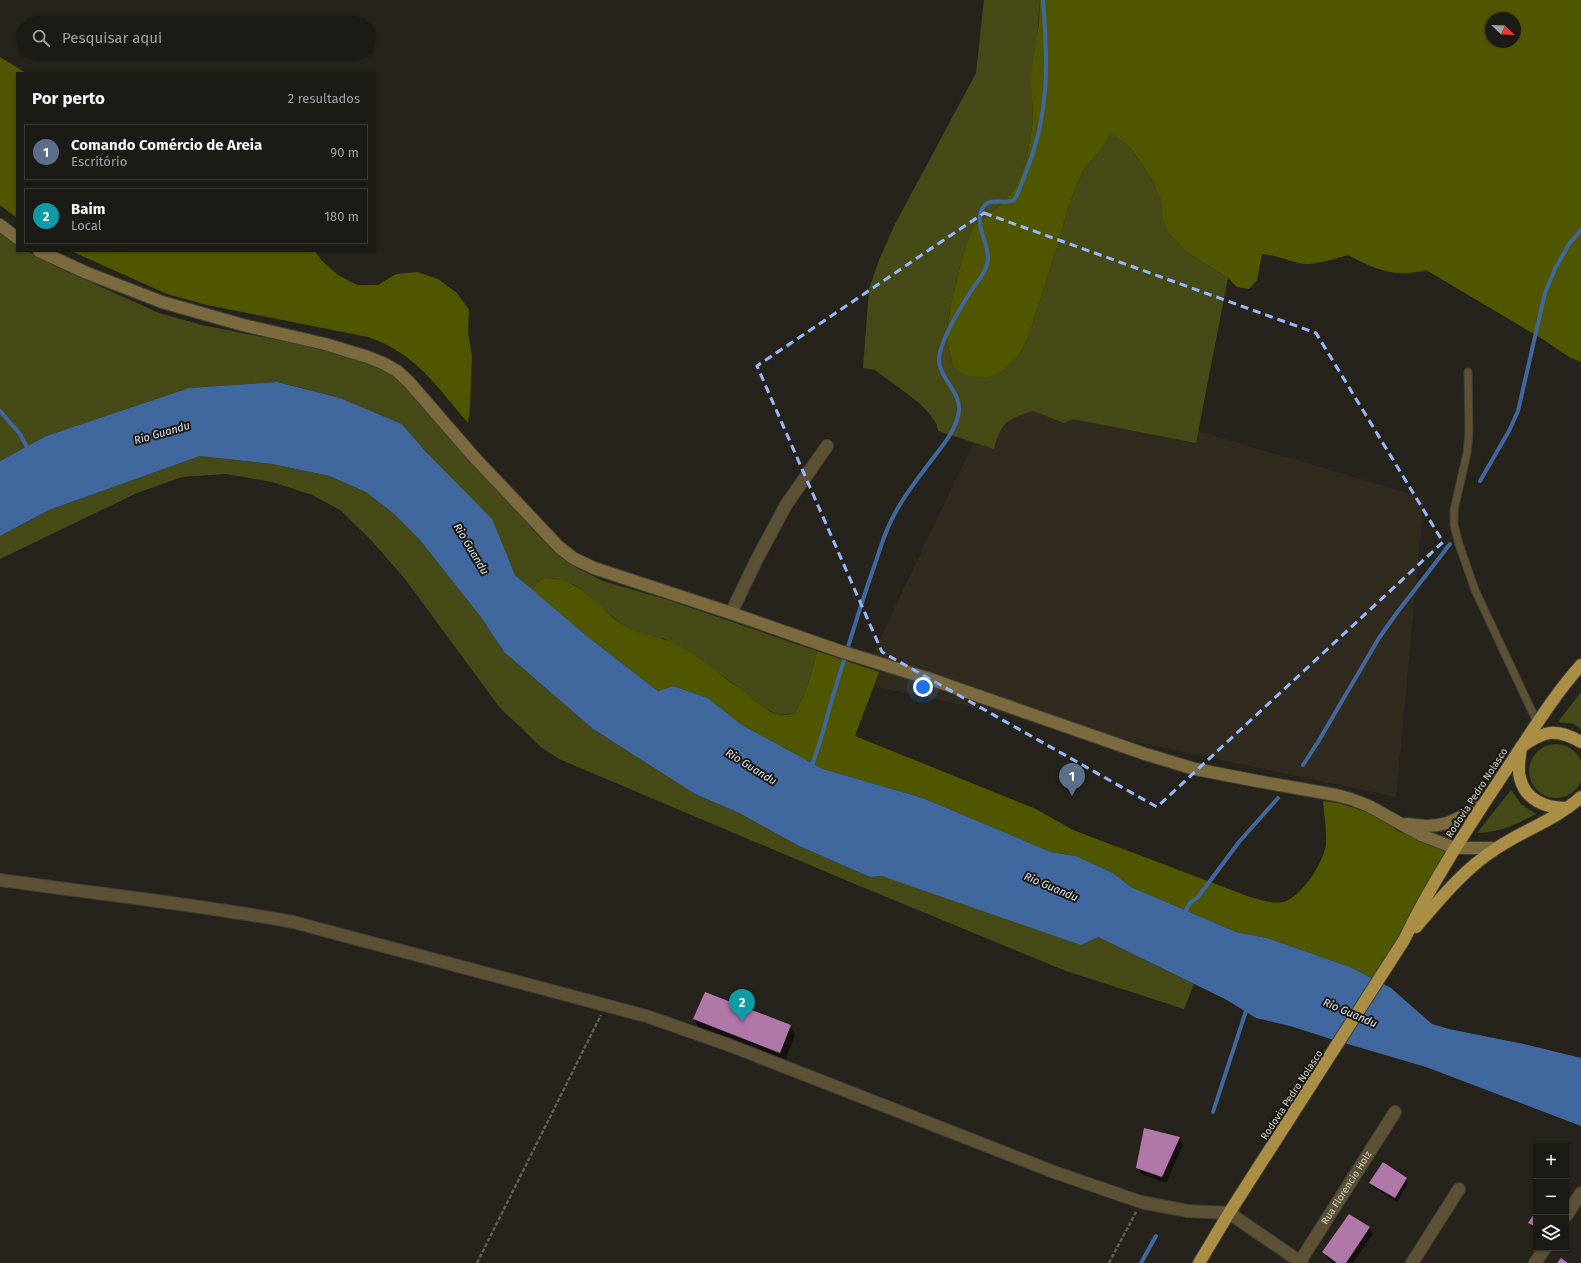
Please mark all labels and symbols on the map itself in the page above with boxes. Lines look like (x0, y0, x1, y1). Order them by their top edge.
north arrow (1485, 12, 1521, 48)
water label: Rio Guandu (133, 419, 191, 447)
water label: Rio Guandu (451, 521, 491, 577)
your location (913, 677, 933, 697)
water label: Rio Guandu (723, 746, 779, 788)
street label: Rodovia Pedro Nolasco (1444, 746, 1511, 840)
pin: 1 (1059, 763, 1085, 796)
water label: Rio Guandu (1022, 870, 1080, 904)
pin: 2 (729, 989, 755, 1022)
water label: Rio Guandu (1321, 996, 1379, 1030)
street label: Rodovia Pedro Nolasco (1259, 1048, 1326, 1142)
street label: Rua Florencio Holz (1319, 1148, 1375, 1227)

